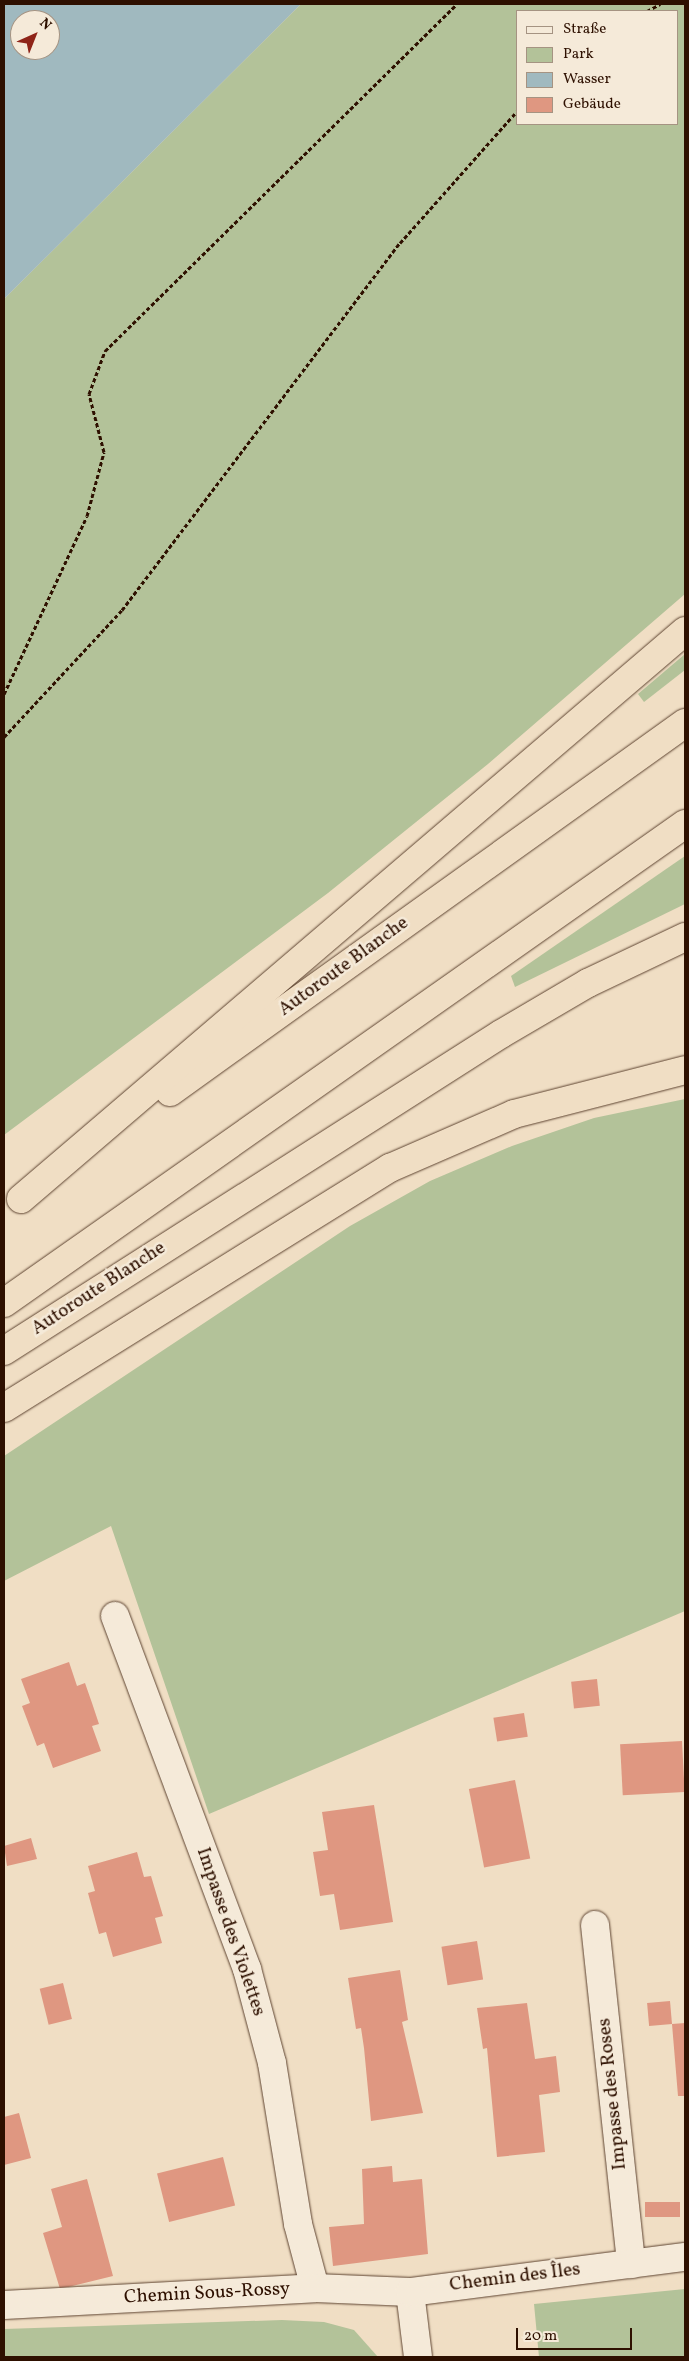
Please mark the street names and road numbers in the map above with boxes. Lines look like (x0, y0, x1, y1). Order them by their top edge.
street label: Autoroute Blanche (275, 912, 413, 1022)
street label: Autoroute Blanche (28, 1237, 170, 1341)
street label: Impasse des Violettes (190, 1845, 270, 2019)
street label: Impasse des Roses (594, 2017, 632, 2171)
street label: Chemin des Îles (448, 2259, 582, 2297)
street label: Chemin Sous-Rossy (123, 2278, 291, 2310)

